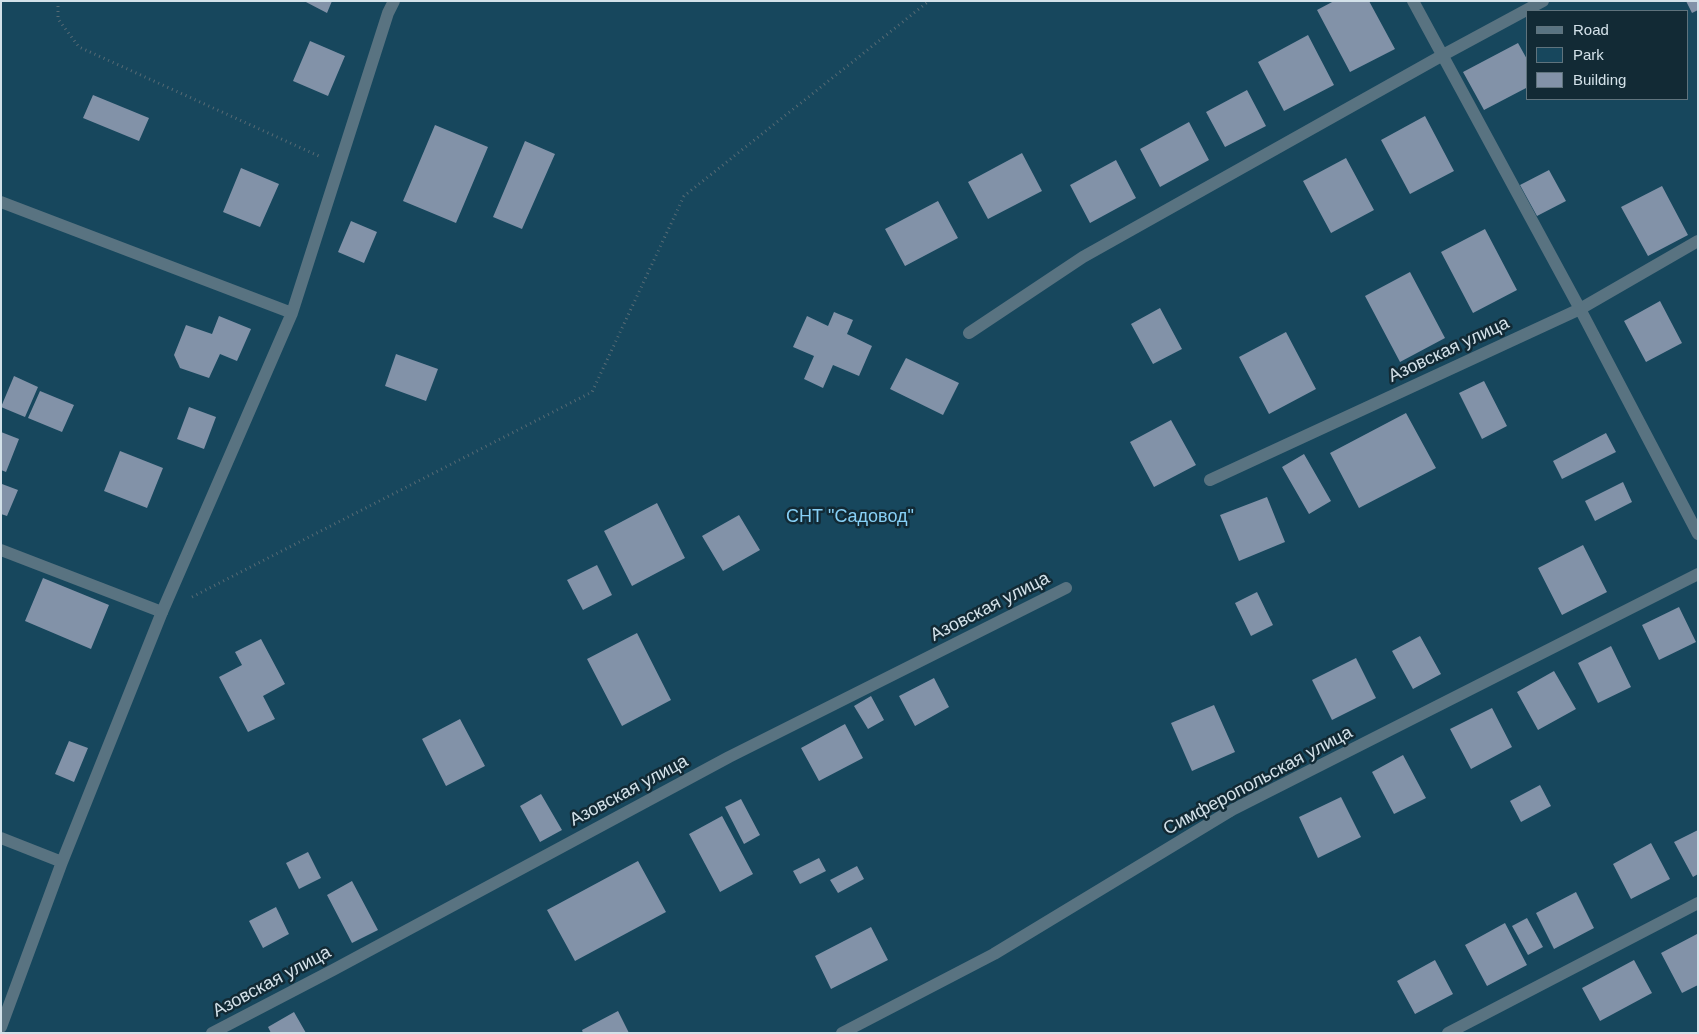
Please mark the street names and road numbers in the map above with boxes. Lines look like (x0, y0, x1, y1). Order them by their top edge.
street label: Азовская улица (1385, 313, 1513, 387)
street label: Азовская улица (927, 568, 1053, 646)
street label: Симферопольская улица (1160, 722, 1356, 840)
street label: Азовская улица (566, 751, 692, 831)
street label: Азовская улица (209, 942, 335, 1022)

